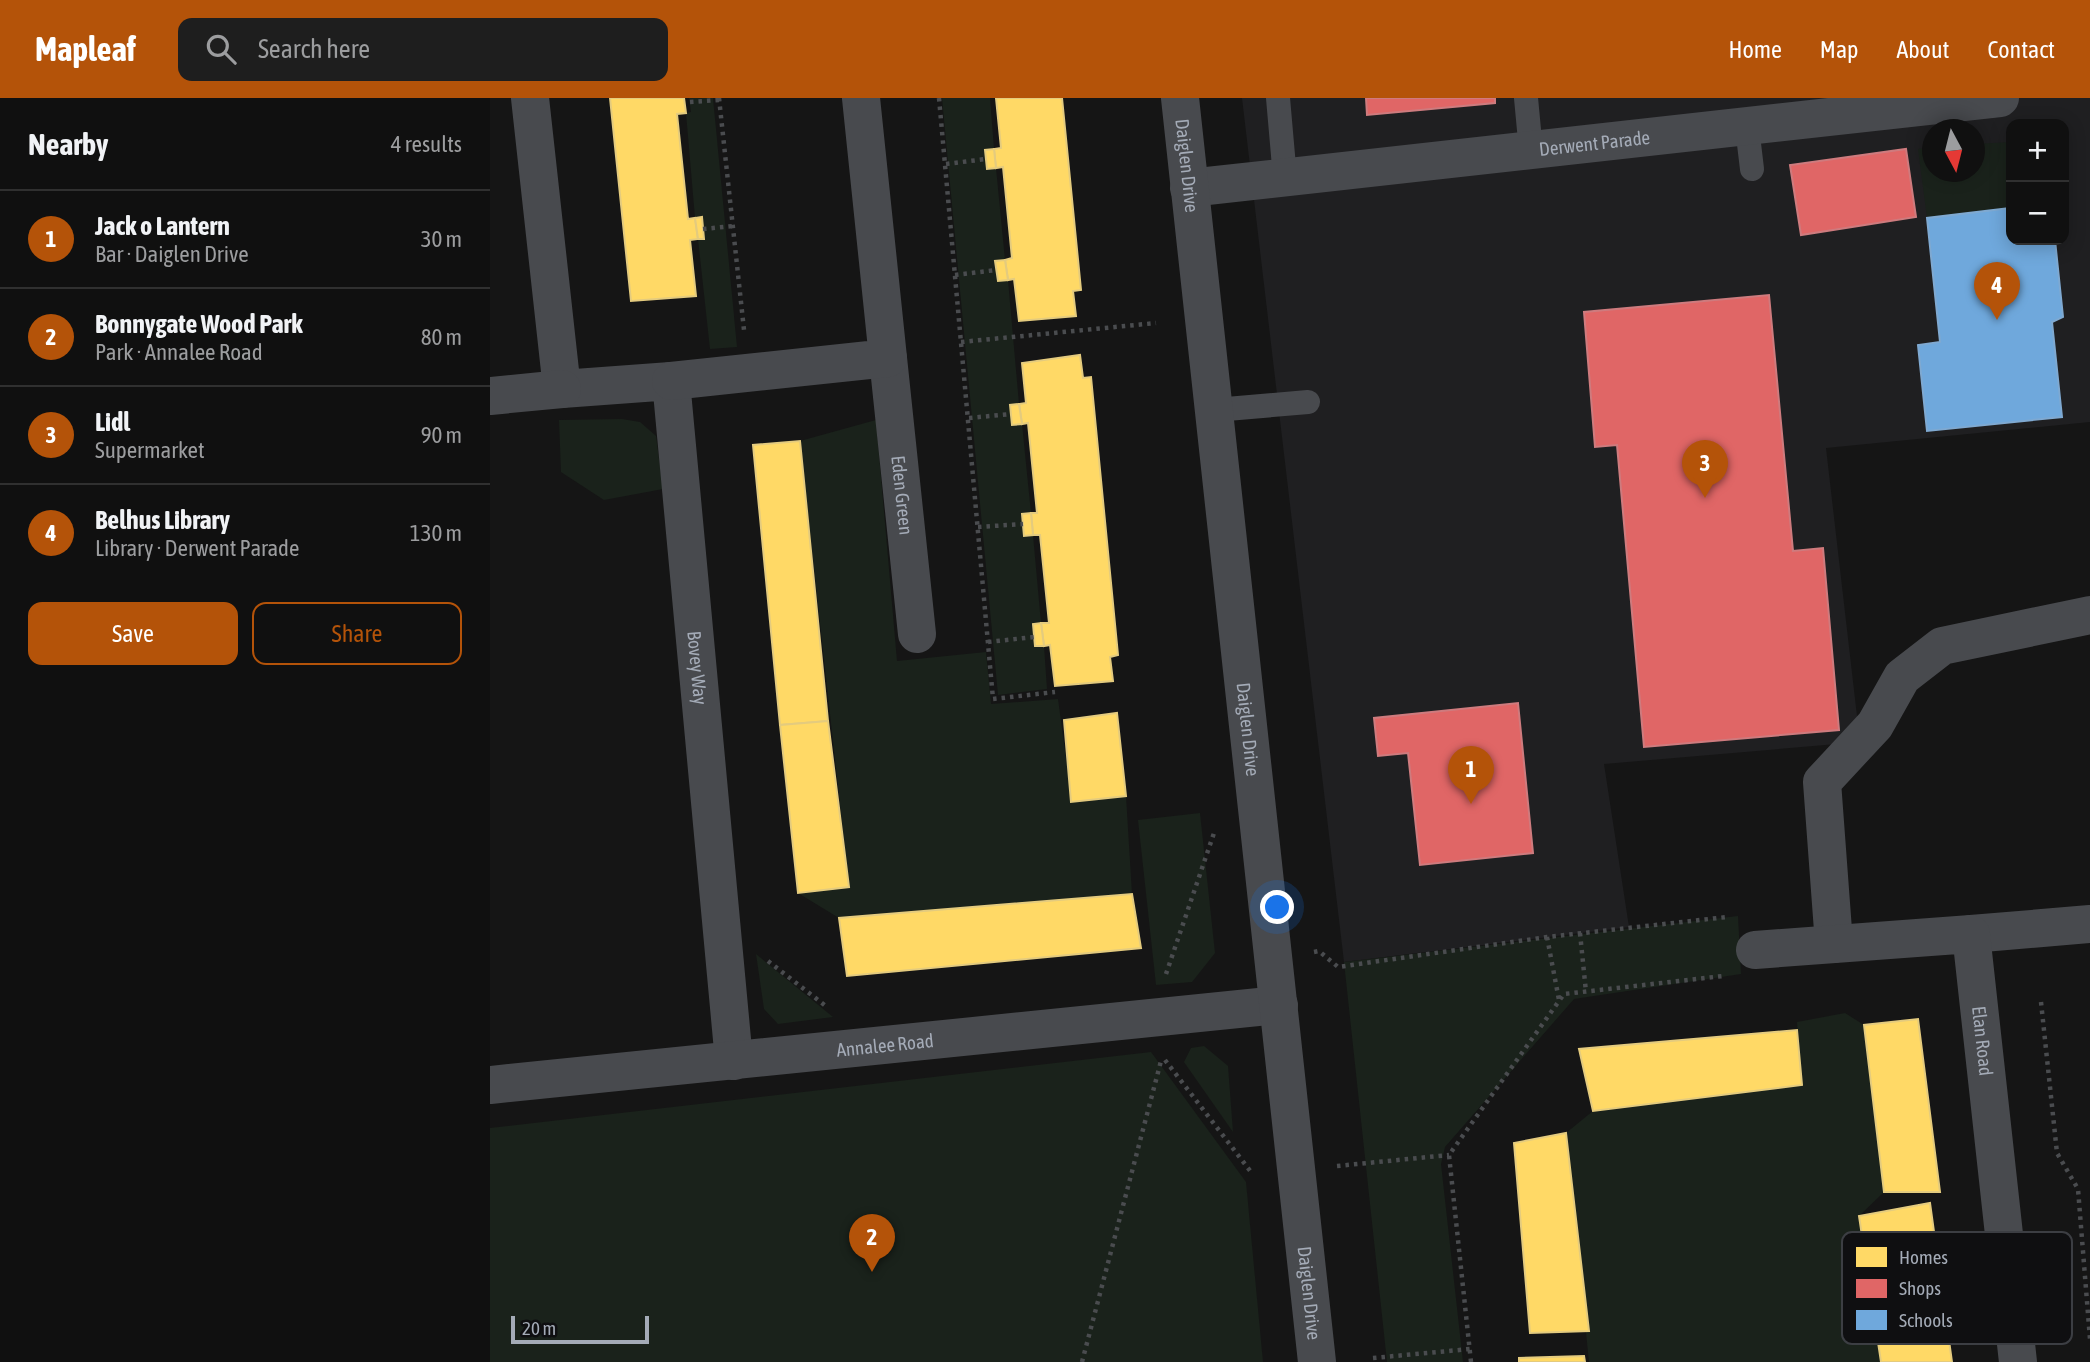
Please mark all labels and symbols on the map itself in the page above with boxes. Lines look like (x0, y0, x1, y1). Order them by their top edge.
street label: Daiglen Drive (1171, 118, 1203, 214)
north arrow (1922, 119, 1985, 182)
street label: Derwent Parade (1538, 126, 1651, 160)
pin: 4 (1974, 262, 2020, 320)
pin: 3 (1682, 440, 1728, 498)
street label: Eden Green (887, 454, 918, 536)
street label: Bovey Way (683, 630, 712, 706)
street label: Daiglen Drive (1232, 681, 1264, 777)
pin: 1 (1448, 746, 1494, 804)
your location (1260, 890, 1294, 924)
street label: Elan Road (1968, 1005, 1997, 1077)
street label: Annalee Road (835, 1029, 935, 1061)
pin: 2 (849, 1214, 895, 1272)
legend (1842, 1232, 2072, 1344)
street label: Daiglen Drive (1294, 1245, 1326, 1341)
text: Homes (1899, 1246, 1948, 1268)
text: Shops (1899, 1277, 1941, 1299)
text: Schools (1899, 1309, 1953, 1331)
scale bar (511, 1313, 649, 1345)

